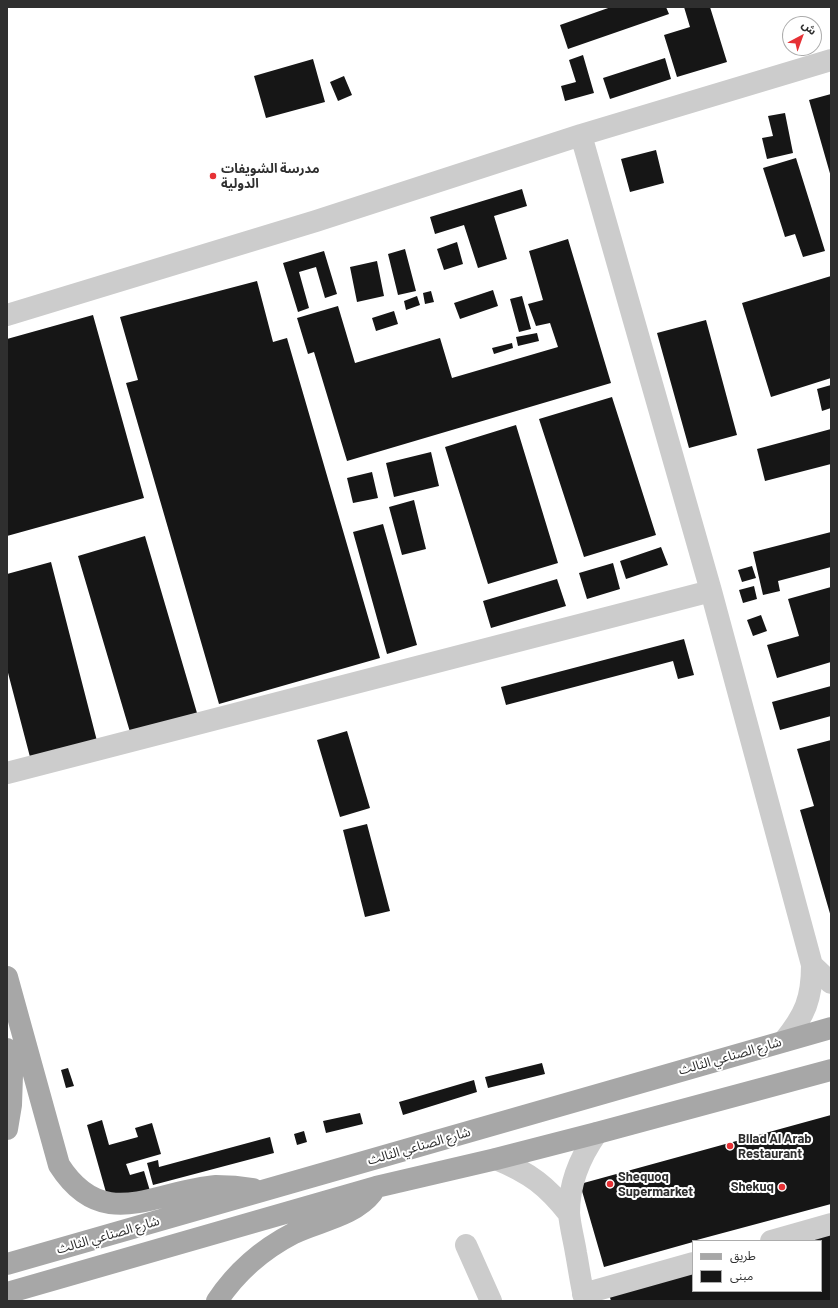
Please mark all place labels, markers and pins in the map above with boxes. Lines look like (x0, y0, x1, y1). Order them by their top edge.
place label: مدرسة الشويفات الدولية (221, 161, 320, 192)
marker: مدرسة الشويفات الدولية (208, 171, 218, 181)
place label: Bilad Al Arab Restaurant (738, 1131, 812, 1162)
marker: Bilad Al Arab Restaurant (725, 1141, 735, 1151)
place label: Shequoq Supermarket (618, 1169, 693, 1200)
marker: Shequoq Supermarket (605, 1179, 615, 1189)
place label: Shekuq (731, 1179, 774, 1195)
marker: Shekuq (777, 1182, 787, 1192)

